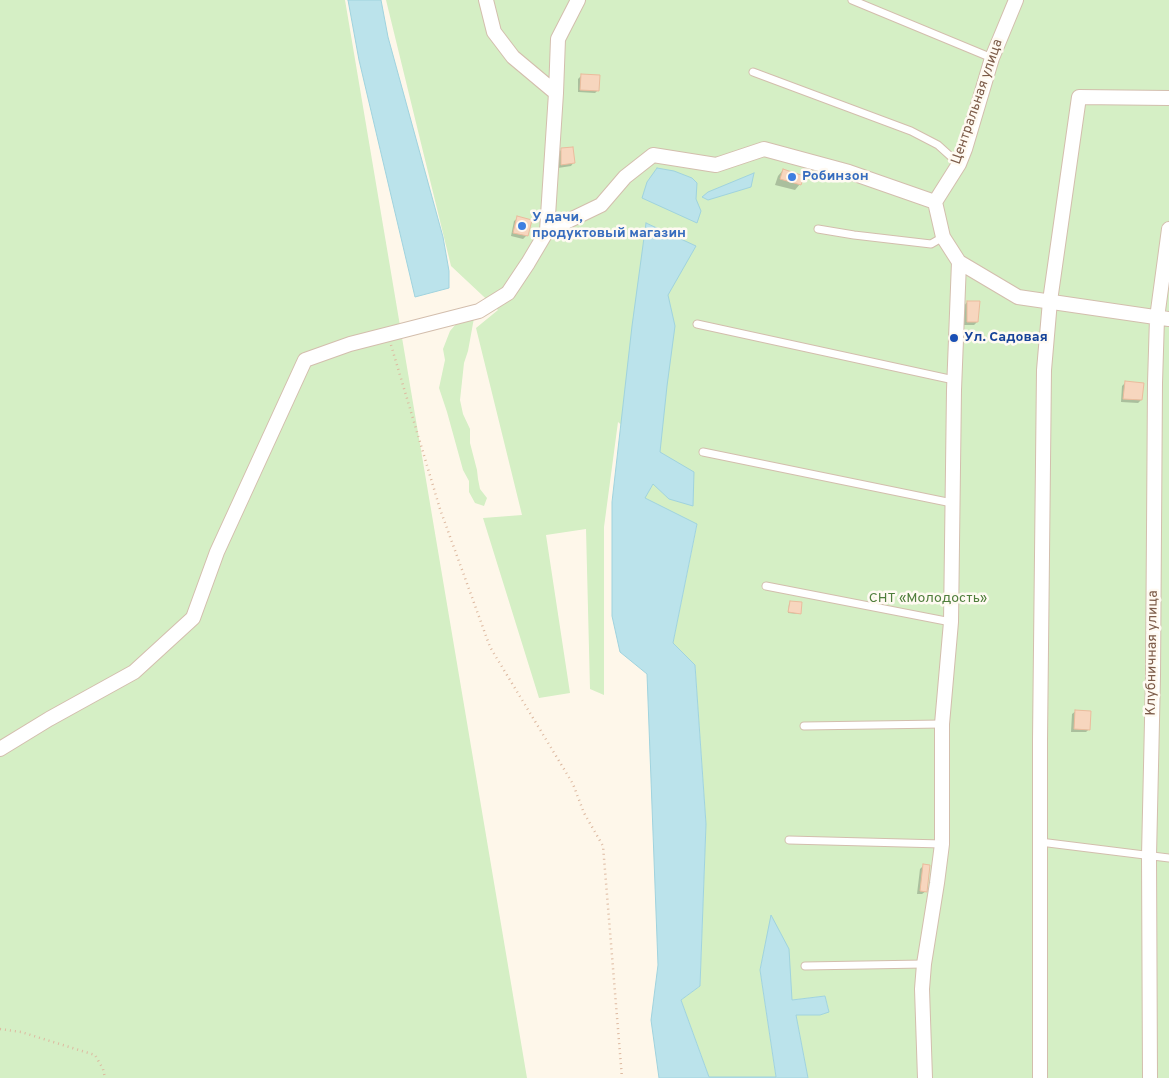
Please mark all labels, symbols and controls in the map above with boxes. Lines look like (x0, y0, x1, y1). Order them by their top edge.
street label: Центральная улица (949, 37, 1007, 167)
place label: Робинзон (802, 169, 869, 185)
marker: Робинзон (786, 171, 798, 183)
place label: У дачи, продуктовый магазин (532, 210, 686, 242)
marker: У дачи, продуктовый магазин (516, 220, 528, 232)
place label: Ул. Садовая (964, 330, 1048, 346)
marker: Ул. Садовая (948, 332, 960, 344)
street label: Клубничная улица (1144, 590, 1162, 716)
park label: СНТ «Молодость» (869, 591, 987, 607)

